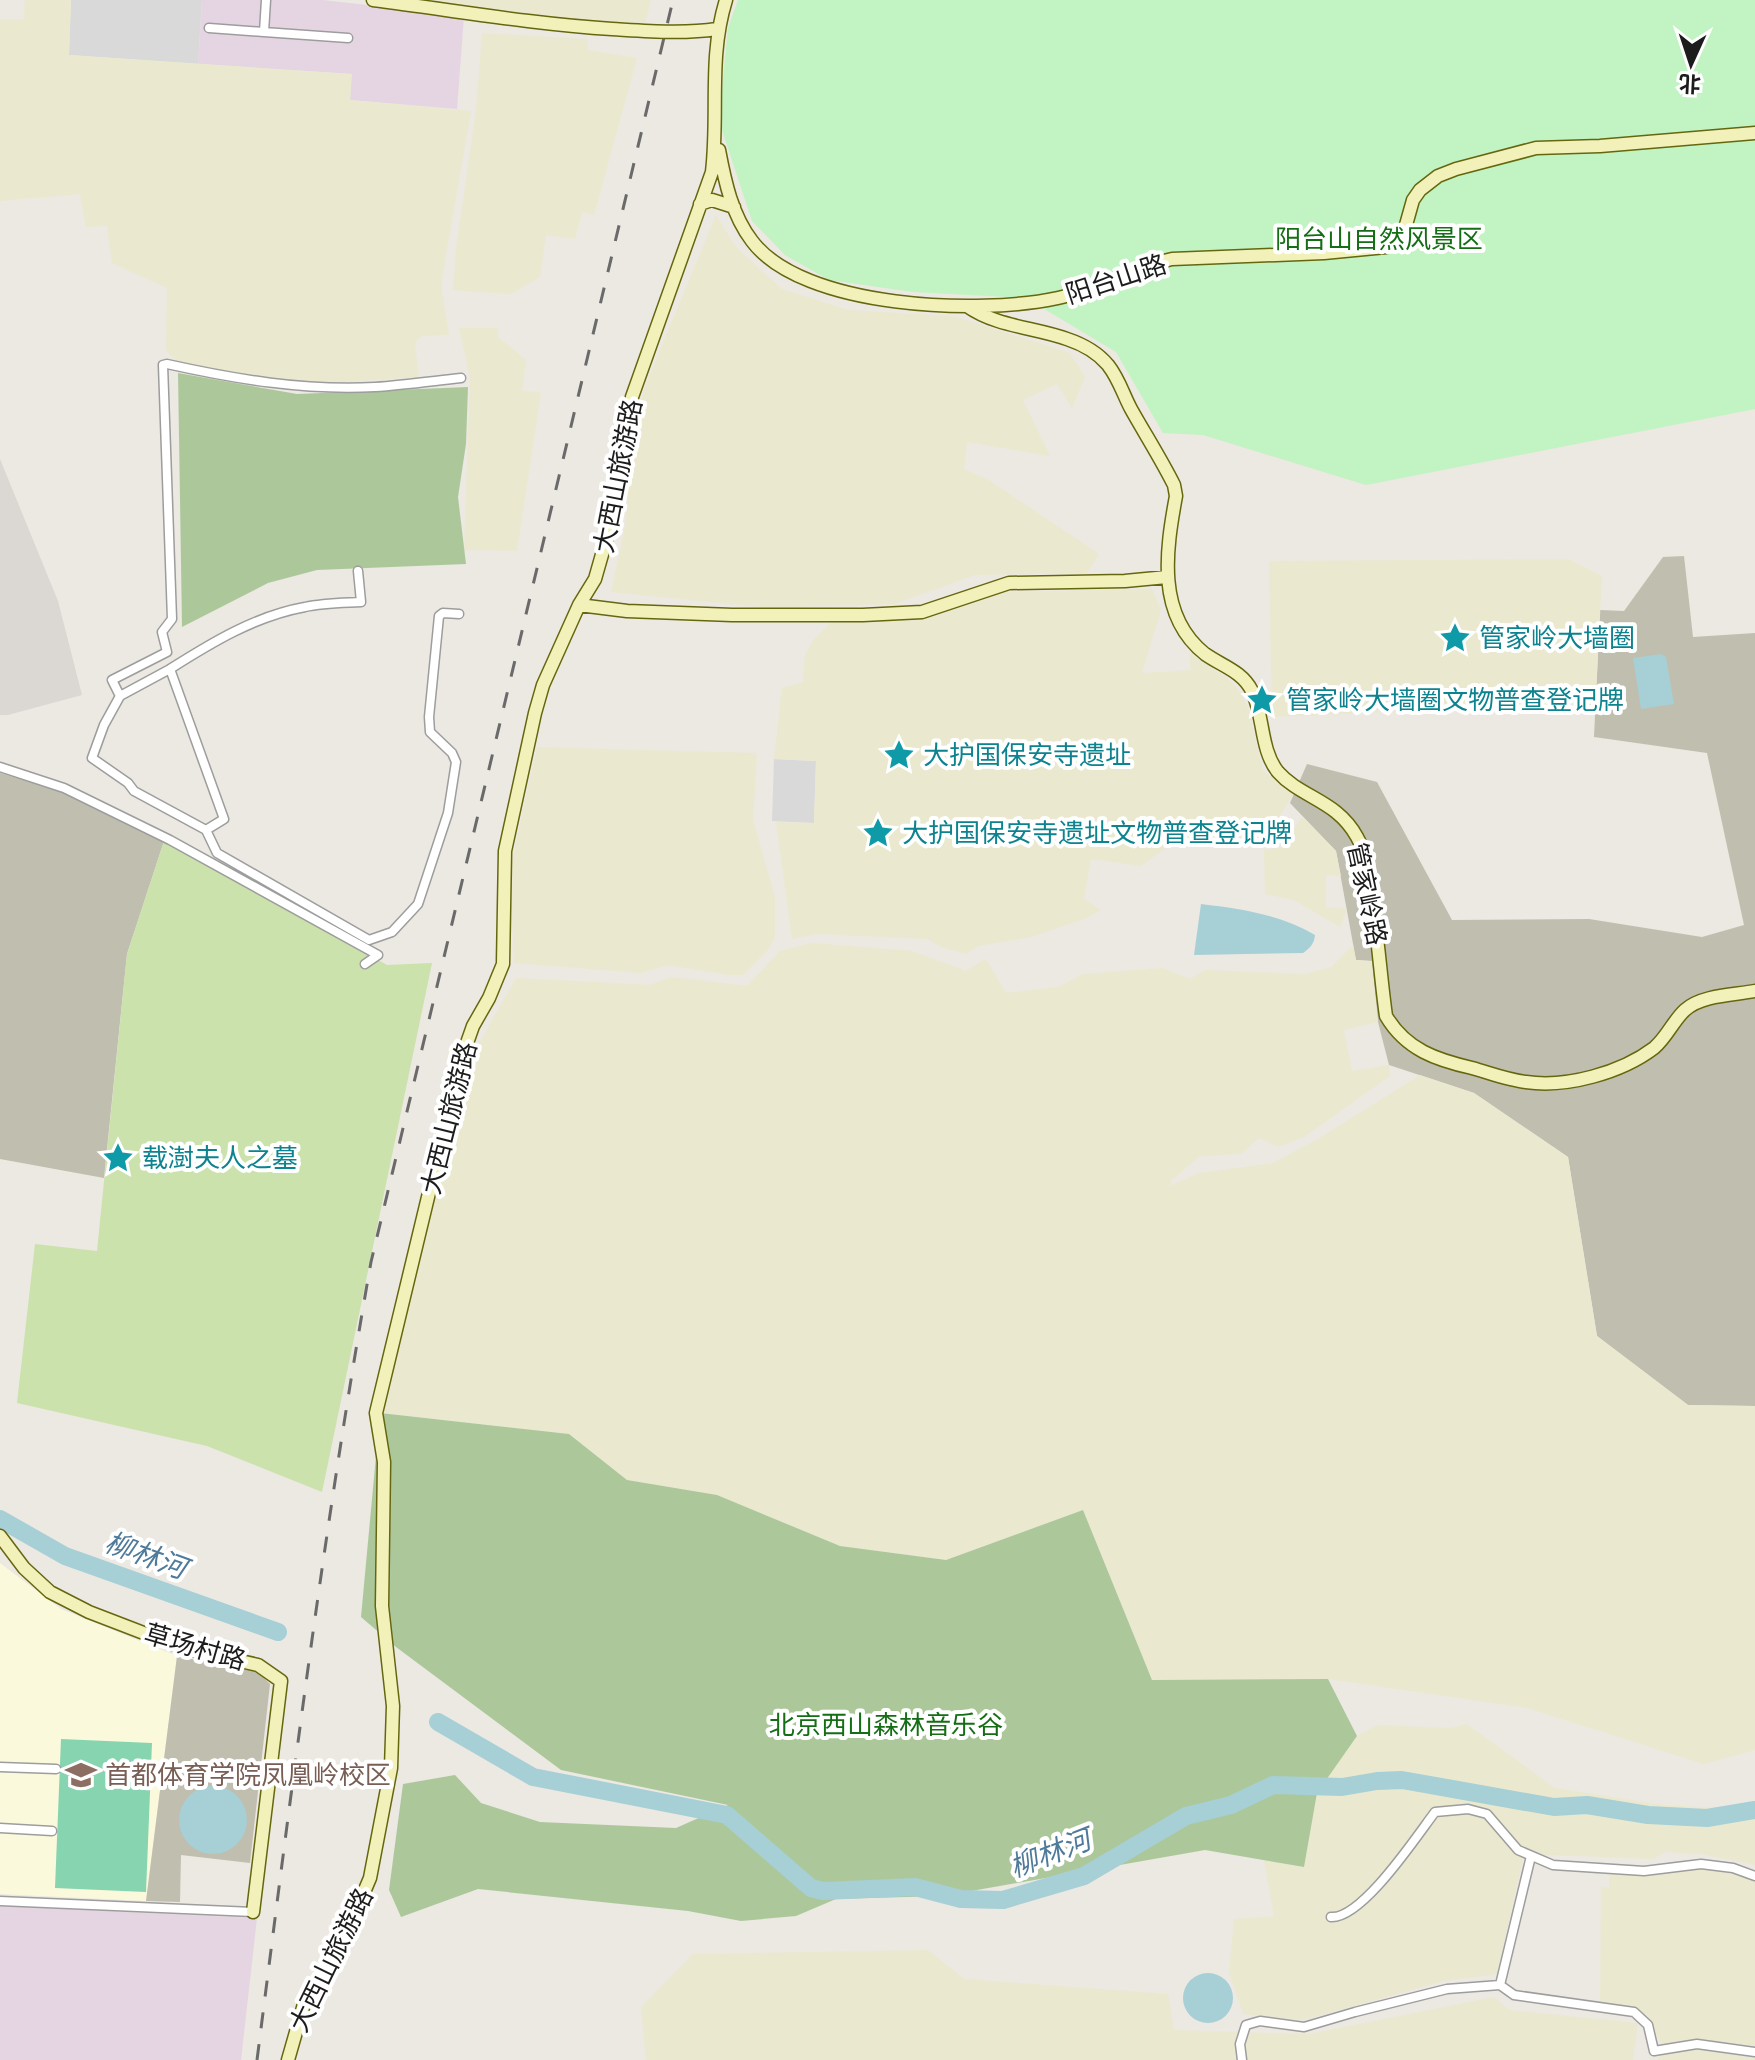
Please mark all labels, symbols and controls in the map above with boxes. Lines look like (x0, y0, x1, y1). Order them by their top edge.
north arrow (1651, 24, 1731, 104)
text: 北 (1678, 68, 1702, 97)
park label: 阳台山自然风景区 (1275, 225, 1483, 256)
street label: 阳台山路 (1062, 250, 1171, 311)
street label: 大西山旅游路 (589, 397, 650, 556)
place icon: 管家岭大墙圈 (1438, 621, 1472, 655)
place label: 管家岭大墙圈 (1479, 624, 1635, 655)
place icon: 管家岭大墙圈文物普查登记牌 (1245, 683, 1279, 717)
place label: 管家岭大墙圈文物普查登记牌 (1286, 686, 1624, 717)
place icon: 大护国保安寺遗址 (882, 738, 916, 772)
place label: 大护国保安寺遗址 (923, 741, 1131, 772)
place icon: 大护国保安寺遗址文物普查登记牌 (861, 816, 895, 850)
place label: 大护国保安寺遗址文物普查登记牌 (902, 819, 1292, 850)
street label: 管家岭路 (1340, 840, 1392, 948)
street label: 大西山旅游路 (417, 1039, 484, 1198)
place icon: 载澍夫人之墓 (101, 1141, 135, 1175)
place label: 载澍夫人之墓 (142, 1144, 298, 1175)
water label: 柳林河 (100, 1527, 195, 1588)
street label: 草场村路 (140, 1619, 249, 1678)
park label: 北京西山森林音乐谷 (769, 1711, 1003, 1742)
school or university icon: 首都体育学院凤凰岭校区 (64, 1758, 98, 1792)
place label: 首都体育学院凤凰岭校区 (105, 1761, 391, 1792)
water label: 柳林河 (1005, 1822, 1100, 1885)
street label: 大西山旅游路 (284, 1884, 380, 2038)

